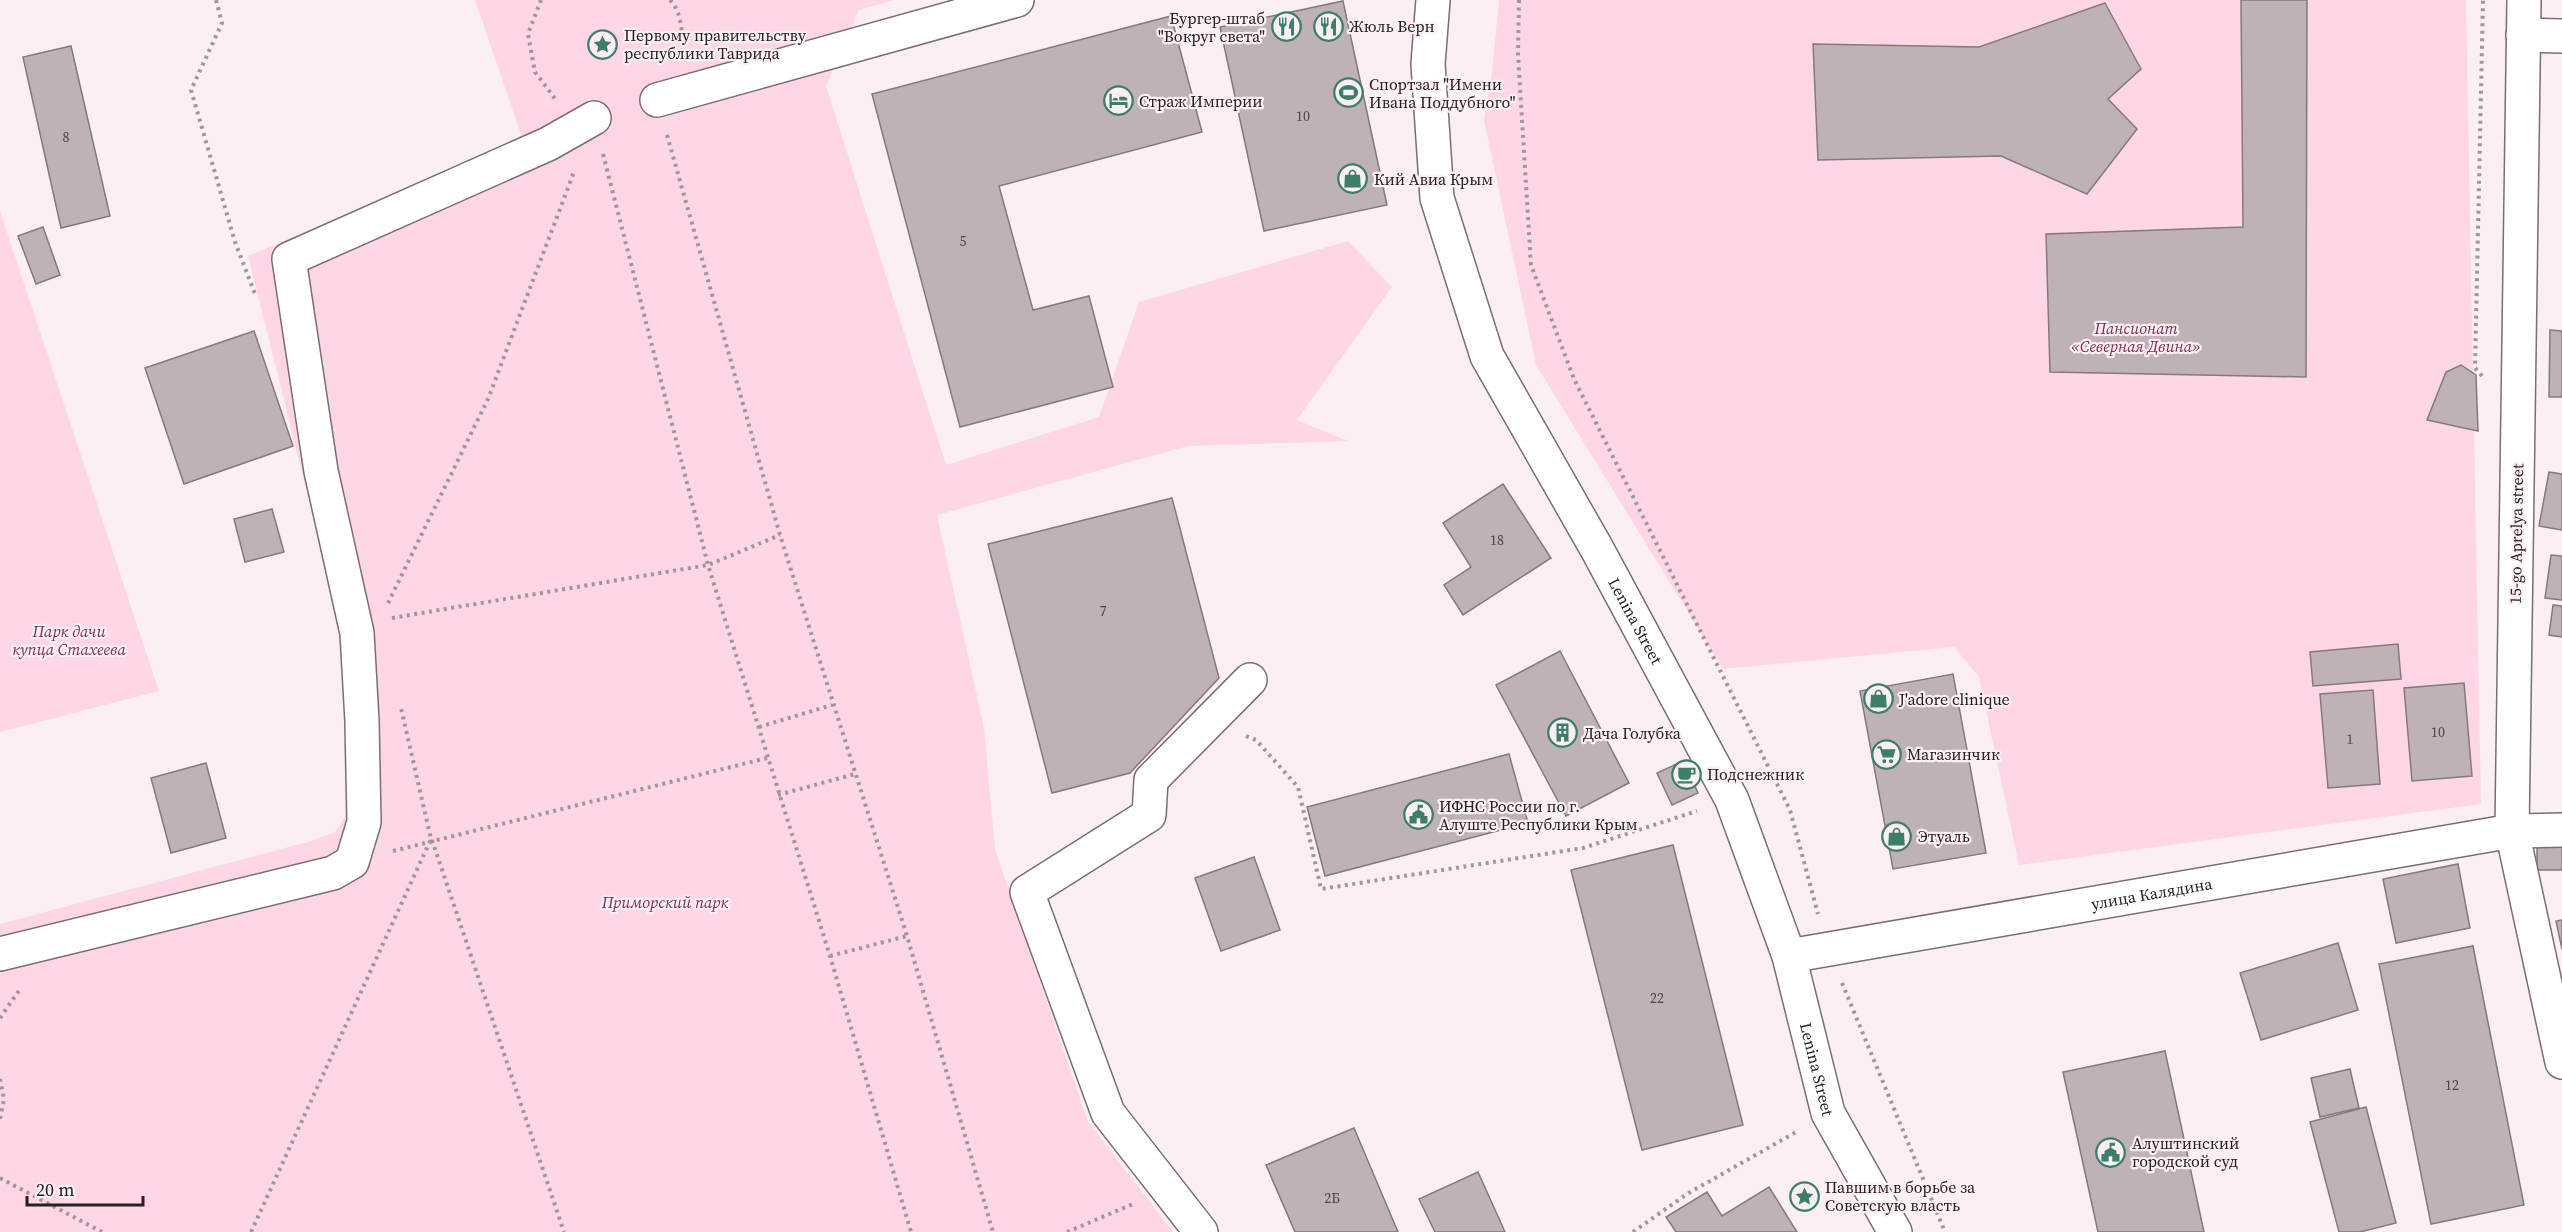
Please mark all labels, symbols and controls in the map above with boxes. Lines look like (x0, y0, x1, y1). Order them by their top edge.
place label: Бургер-штаб "Вокруг света" (1158, 7, 1265, 47)
restaurant icon: Жюль Верн (1312, 10, 1344, 42)
restaurant icon: Бургер-штаб "Вокруг света" (1270, 11, 1302, 43)
place label: Жюль Верн (1349, 15, 1435, 37)
place label: Первому правительству республики Таврида (624, 24, 807, 64)
place icon: Первому правительству республики Таврида (587, 28, 619, 60)
place label: Спортзал "Имени Ивана Поддубного" (1369, 73, 1516, 113)
sports icon: Спортзал "Имени Ивана Поддубного" (1332, 77, 1364, 109)
hotel icon: Страж Империи (1102, 85, 1134, 117)
place label: Страж Империи (1139, 90, 1263, 112)
house number: 10 (1296, 106, 1310, 126)
house number: 8 (63, 127, 70, 147)
shop icon: Кий Авиа Крым (1337, 163, 1369, 195)
place label: Кий Авиа Крым (1374, 168, 1493, 190)
house number: 5 (960, 231, 967, 251)
park label: Пансионат «Северная Двина» (2071, 317, 2201, 357)
street label: 15-go Aprelya street (2504, 463, 2528, 604)
house number: 18 (1490, 530, 1504, 550)
street label: Lenina Street (1603, 574, 1668, 669)
house number: 7 (1100, 601, 1107, 621)
park label: Парк дачи купца Стахеева (12, 620, 127, 660)
shop icon: J'adore clinique (1862, 683, 1894, 715)
place label: J'adore clinique (1898, 688, 2010, 710)
building icon: Дача Голубка (1546, 717, 1578, 749)
place label: Дача Голубка (1583, 722, 1682, 744)
house number: 10 (2431, 722, 2445, 742)
house number: 1 (2347, 729, 2354, 749)
supermarket icon: Магазинчик (1870, 738, 1902, 770)
place label: Магазинчик (1907, 743, 2000, 765)
cafe icon: Подснежник (1670, 758, 1702, 790)
place label: Подснежник (1707, 763, 1804, 785)
place label: ИФНС России по г. Алуште Республики Крым (1439, 795, 1638, 835)
public building icon: ИФНС России по г. Алуште Республики Крым (1402, 799, 1434, 831)
shop icon: Этуаль (1881, 820, 1913, 852)
place label: Этуаль (1918, 825, 1970, 847)
street label: улица Калядина (2089, 872, 2215, 915)
park label: Приморский парк (601, 891, 728, 913)
house number: 22 (1650, 988, 1664, 1008)
street label: Lenina Street (1795, 1020, 1839, 1119)
house number: 12 (2445, 1075, 2459, 1095)
place label: Алуштинский городской суд (2132, 1132, 2239, 1172)
public building icon: Алуштинский городской суд (2095, 1136, 2127, 1168)
scale bar (27, 1169, 142, 1207)
place label: Павшим в борьбе за Советскую власть (1825, 1176, 1976, 1216)
text: 20 m (36, 1177, 74, 1202)
place icon: Павшим в борьбе за Советскую власть (1788, 1180, 1820, 1212)
house number: 2Б (1324, 1188, 1340, 1208)

